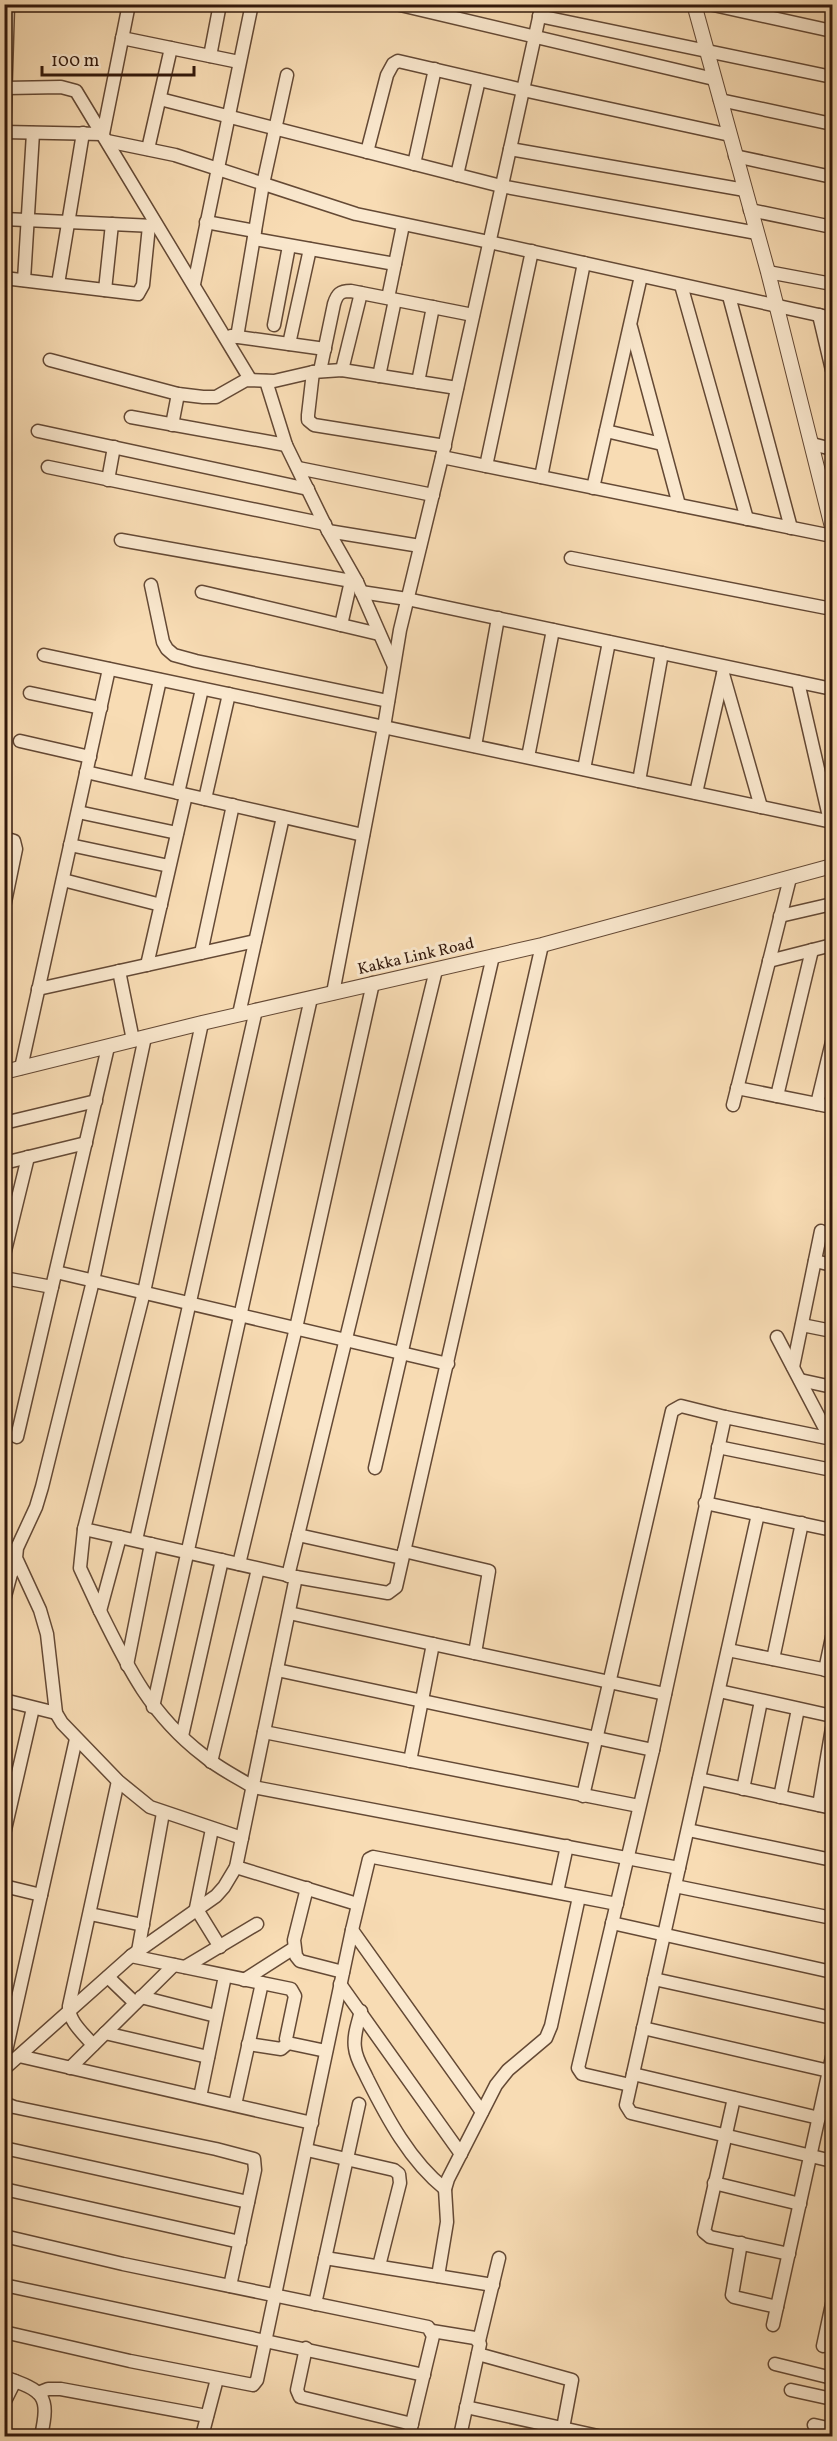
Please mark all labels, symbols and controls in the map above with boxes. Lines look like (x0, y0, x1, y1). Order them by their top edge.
scale bar (42, 39, 194, 77)
text: 100 m (51, 49, 100, 74)
street label: Kakka Link Road (356, 933, 476, 981)

